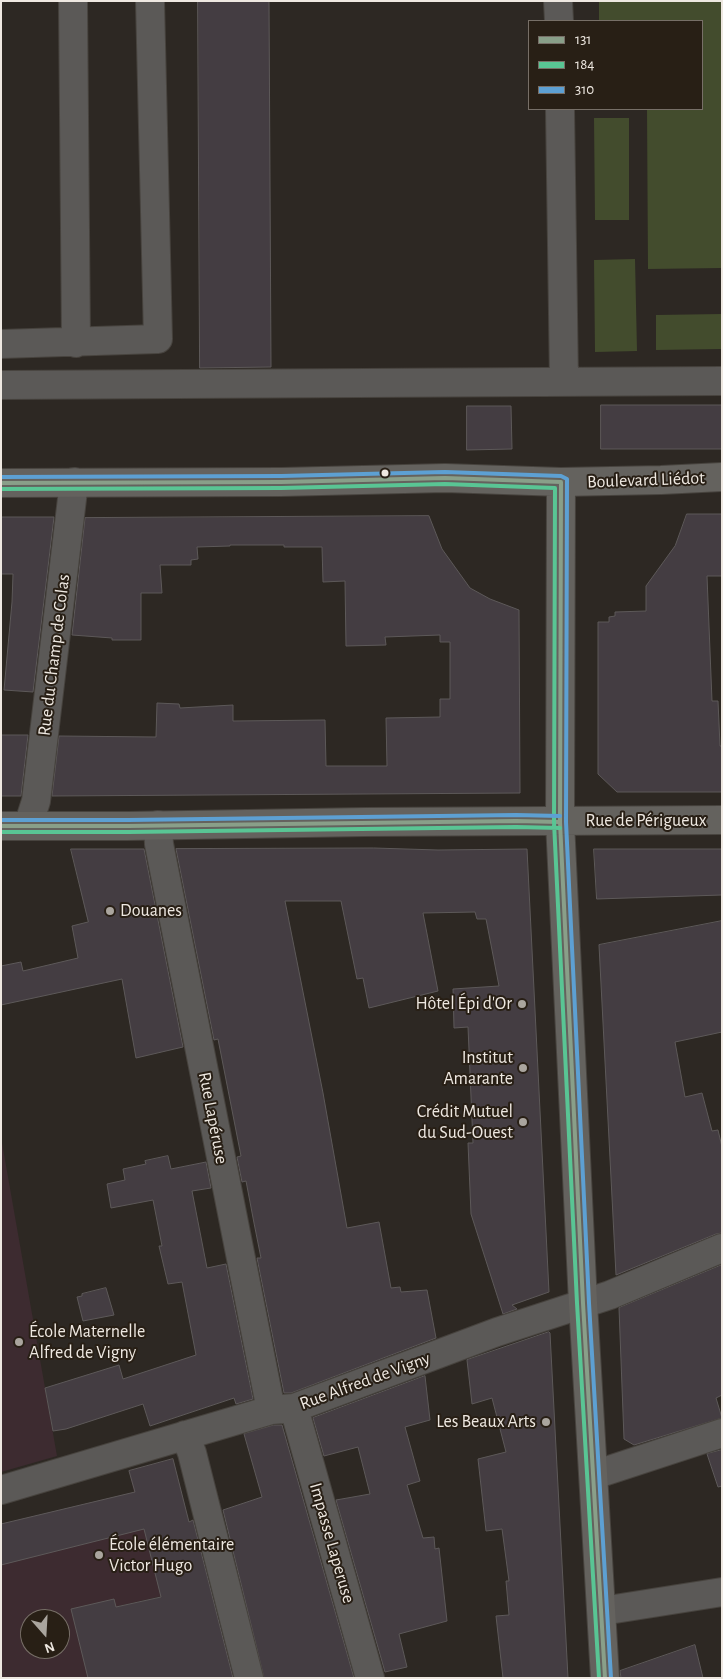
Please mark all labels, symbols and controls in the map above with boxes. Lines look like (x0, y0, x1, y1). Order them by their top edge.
legend (528, 20, 703, 110)
text: 131 (575, 32, 592, 47)
text: 184 (575, 57, 595, 72)
text: 310 (575, 82, 594, 97)
street label: Boulevard Liédot (587, 467, 705, 493)
unlabelled marker (380, 468, 390, 478)
street label: Rue du Champ de Colas (33, 573, 75, 737)
street label: Rue de Périgueux (586, 810, 706, 832)
place label: Douanes (120, 900, 182, 922)
marker: Douanes (104, 905, 116, 917)
place label: Hôtel Épi d'Or (416, 993, 512, 1015)
marker: Hôtel Épi d'Or (516, 998, 528, 1010)
place label: Institut Amarante (443, 1047, 513, 1090)
marker: Institut Amarante (517, 1062, 529, 1074)
street label: Rue Lapéruse (193, 1070, 233, 1166)
place label: Crédit Mutuel du Sud-Ouest (417, 1101, 513, 1144)
marker: Crédit Mutuel du Sud-Ouest (517, 1116, 529, 1128)
place label: École Maternelle Alfred de Vigny (29, 1321, 145, 1364)
marker: École Maternelle Alfred de Vigny (13, 1336, 25, 1348)
street label: Rue Alfred de Vigny (297, 1347, 433, 1415)
place label: Les Beaux Arts (436, 1411, 536, 1433)
marker: Les Beaux Arts (540, 1416, 552, 1428)
street label: Impasse Laperuse (304, 1480, 360, 1606)
place label: École élémentaire Victor Hugo (109, 1534, 234, 1576)
marker: École élémentaire Victor Hugo (93, 1549, 105, 1561)
north arrow (20, 1609, 70, 1659)
text: N (43, 1639, 56, 1655)

